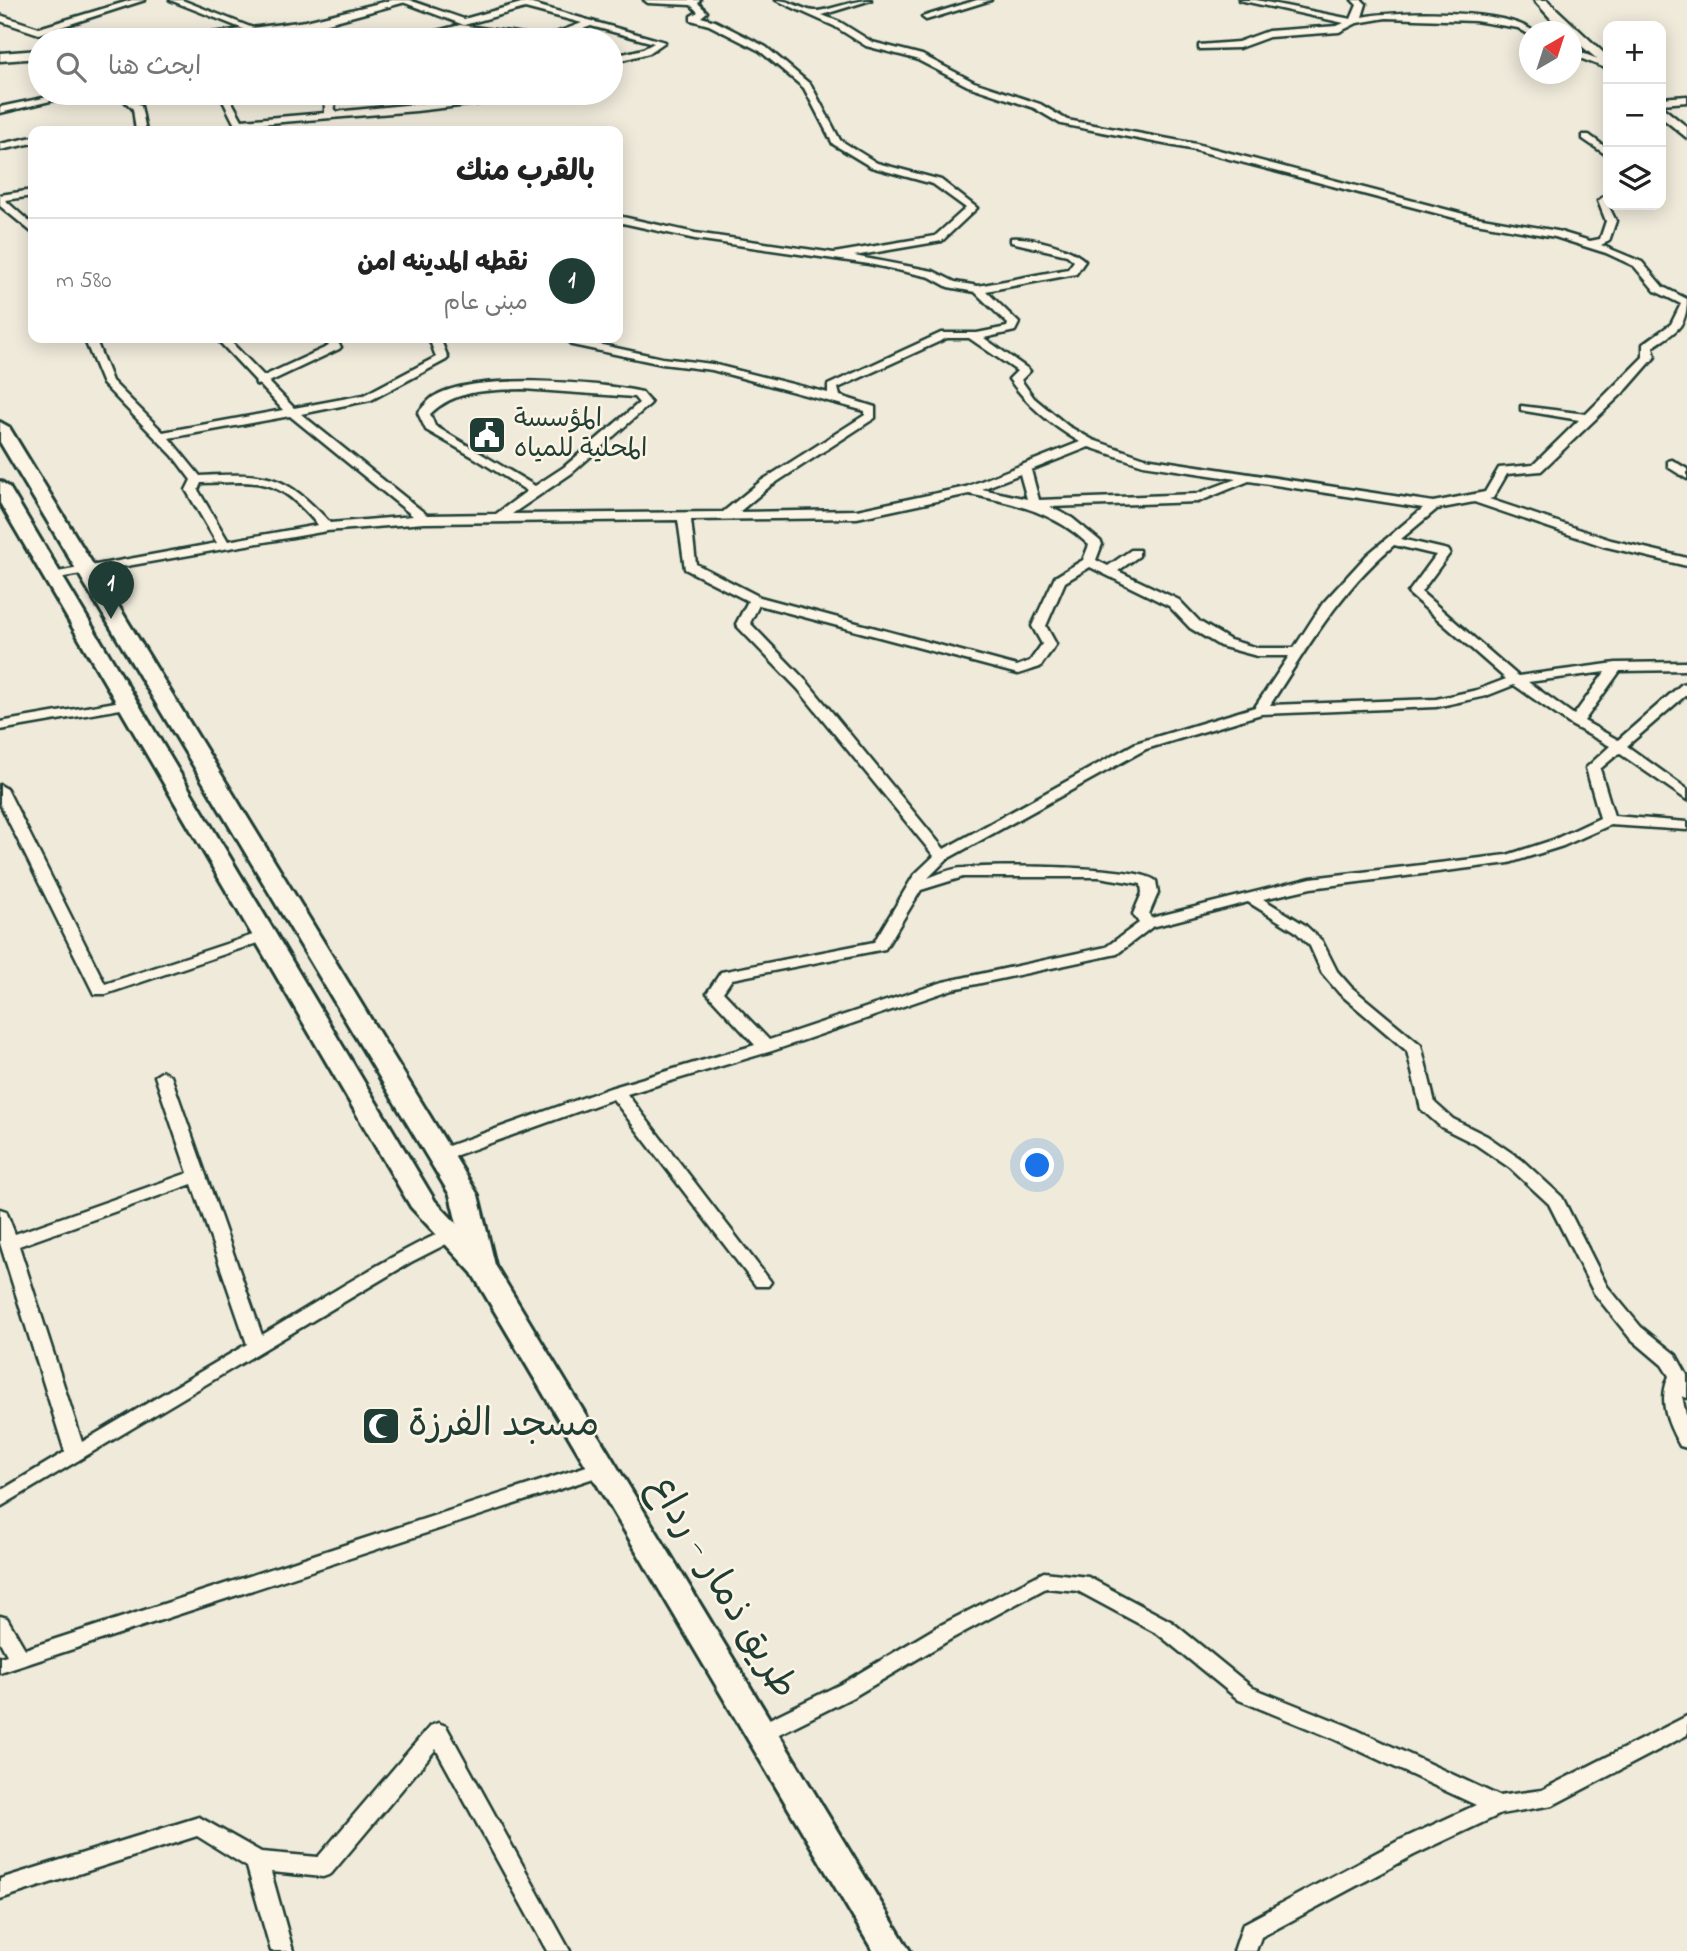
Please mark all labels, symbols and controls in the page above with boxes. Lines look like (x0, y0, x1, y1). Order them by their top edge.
north arrow (1519, 21, 1582, 84)
map controls (1603, 21, 1666, 210)
button: + (1603, 21, 1666, 84)
search box (28, 28, 623, 105)
icon: search (52, 48, 90, 86)
text: ابحث هنا (108, 49, 201, 87)
button: − (1603, 84, 1666, 147)
button: layers (1603, 147, 1666, 210)
text: بالقرب منك (456, 151, 595, 195)
text: نقطه المدينه امن (357, 245, 528, 283)
text: 580 m (56, 265, 111, 298)
text: 1 (568, 265, 576, 298)
text: مبنى عام (443, 287, 528, 320)
place label: المؤسسة المحلية للمياه (514, 401, 647, 469)
public building icon: المؤسسة المحلية للمياه (466, 414, 508, 456)
pin: 1 (88, 561, 134, 619)
your location (1020, 1148, 1054, 1182)
place label: مسجد الفرزة (408, 1398, 599, 1454)
mosque icon: مسجد الفرزة (360, 1405, 402, 1447)
street label: طريق ذمار - رداع (632, 1465, 810, 1711)

